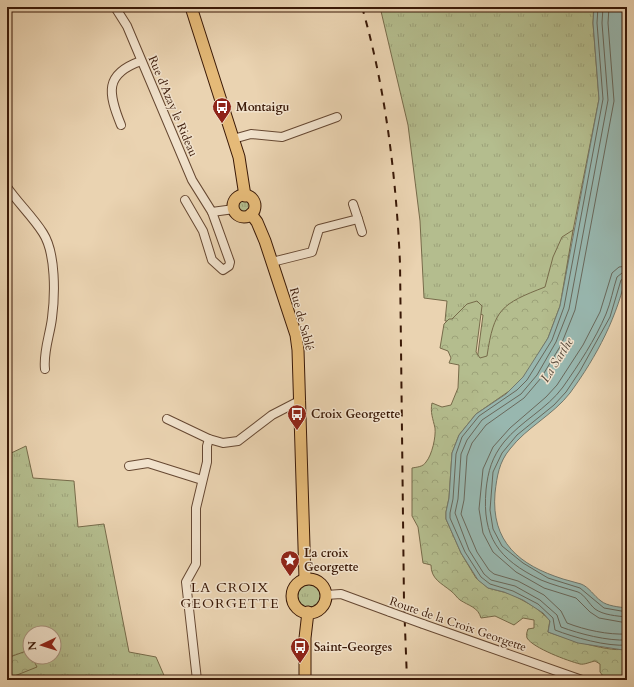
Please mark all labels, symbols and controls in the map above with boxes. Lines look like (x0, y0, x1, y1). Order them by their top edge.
street label: Rue d'Azay le Rideau (144, 53, 202, 159)
bus stop icon: Montaigu (211, 96, 233, 124)
place label: Montaigu (236, 99, 290, 115)
street label: Rue de Sablé (286, 286, 318, 352)
water label: La Sarthe (536, 333, 578, 386)
bus stop icon: Croix Georgette (286, 403, 308, 431)
place label: Croix Georgette (311, 406, 400, 422)
place label: La croix Georgette (304, 545, 359, 575)
place icon: La croix Georgette (279, 549, 301, 577)
district label: LA CROIX GEORGETTE (180, 578, 280, 613)
street label: Route de la Croix Georgette (387, 593, 529, 655)
north arrow (22, 625, 62, 665)
bus stop icon: Saint-Georges (289, 636, 311, 664)
place label: Saint-Georges (314, 639, 392, 655)
text: N (25, 640, 40, 651)

